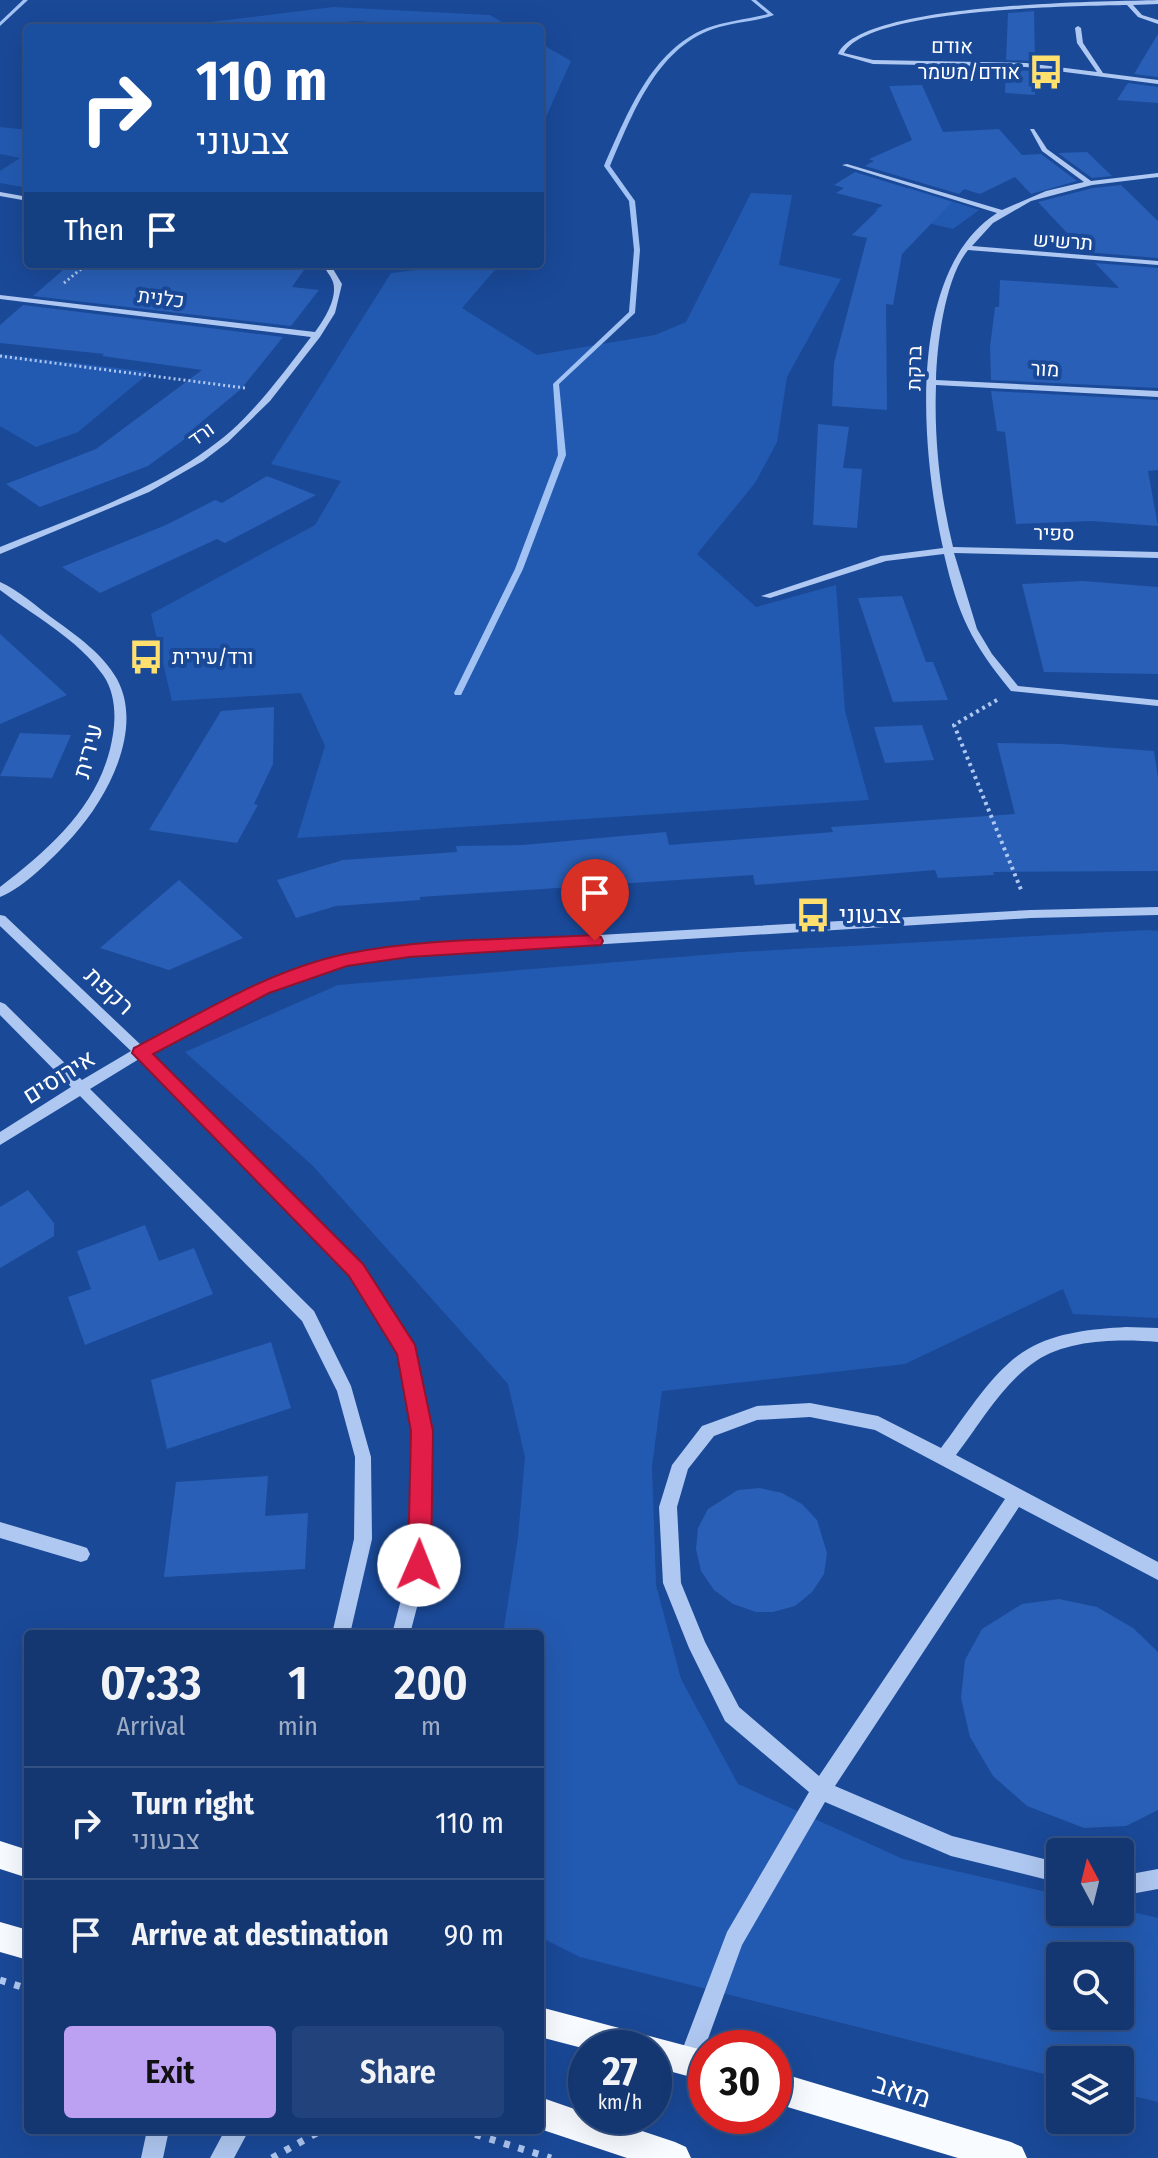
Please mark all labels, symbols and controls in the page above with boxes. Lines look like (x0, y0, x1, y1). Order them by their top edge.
street label: אודם (931, 34, 973, 58)
text: 110 m (196, 48, 327, 115)
bus stop icon: אודם/משמר (1027, 53, 1065, 91)
icon: right (64, 56, 168, 160)
place label: אודם/משמר (918, 60, 1020, 84)
text: צבעוני (196, 120, 290, 164)
icon: arrive (140, 208, 184, 252)
text: Then (64, 212, 124, 248)
street label: תרשיש (1032, 227, 1094, 255)
street label: כלנית (136, 283, 186, 313)
street label: ברקת (902, 345, 926, 391)
street label: מור (1030, 356, 1060, 382)
street label: ורד (183, 417, 219, 451)
street label: ספיר (1033, 521, 1075, 545)
bus stop icon: ורד/עירית (127, 638, 165, 676)
place label: ורד/עירית (172, 645, 253, 669)
street label: עירית (67, 721, 109, 781)
pin (561, 859, 629, 941)
icon: arrive (573, 871, 617, 915)
bus stop icon: צבעוני (794, 896, 832, 934)
place label: צבעוני (839, 901, 902, 929)
street label: רקפת (79, 961, 139, 1021)
street label: אירוסים (18, 1044, 100, 1110)
position arrow (377, 1523, 461, 1607)
text: 07:33 (100, 1654, 202, 1712)
text: 1 (288, 1654, 308, 1712)
text: 200 (394, 1654, 468, 1712)
text: Arrival (116, 1711, 185, 1742)
text: min (278, 1711, 318, 1742)
text: m (421, 1711, 441, 1742)
text: Turn right (132, 1786, 254, 1822)
icon: right (64, 1801, 108, 1845)
text: 110 m (435, 1805, 504, 1841)
text: צבעוני (132, 1825, 200, 1856)
north arrow (1046, 1838, 1134, 1926)
map controls (1046, 1838, 1134, 2134)
icon: arrive (64, 1913, 108, 1957)
text: Arrive at destination (132, 1917, 389, 1953)
text: 90 m (444, 1917, 504, 1953)
button: search (1046, 1942, 1134, 2030)
button: Exit (64, 2026, 276, 2118)
button: Share (292, 2026, 504, 2118)
speed limit sign: 30 (688, 2030, 792, 2134)
button: layers (1046, 2046, 1134, 2134)
text: 27 (602, 2048, 638, 2096)
street label: מואב (869, 2066, 935, 2115)
text: km/h (598, 2090, 642, 2114)

